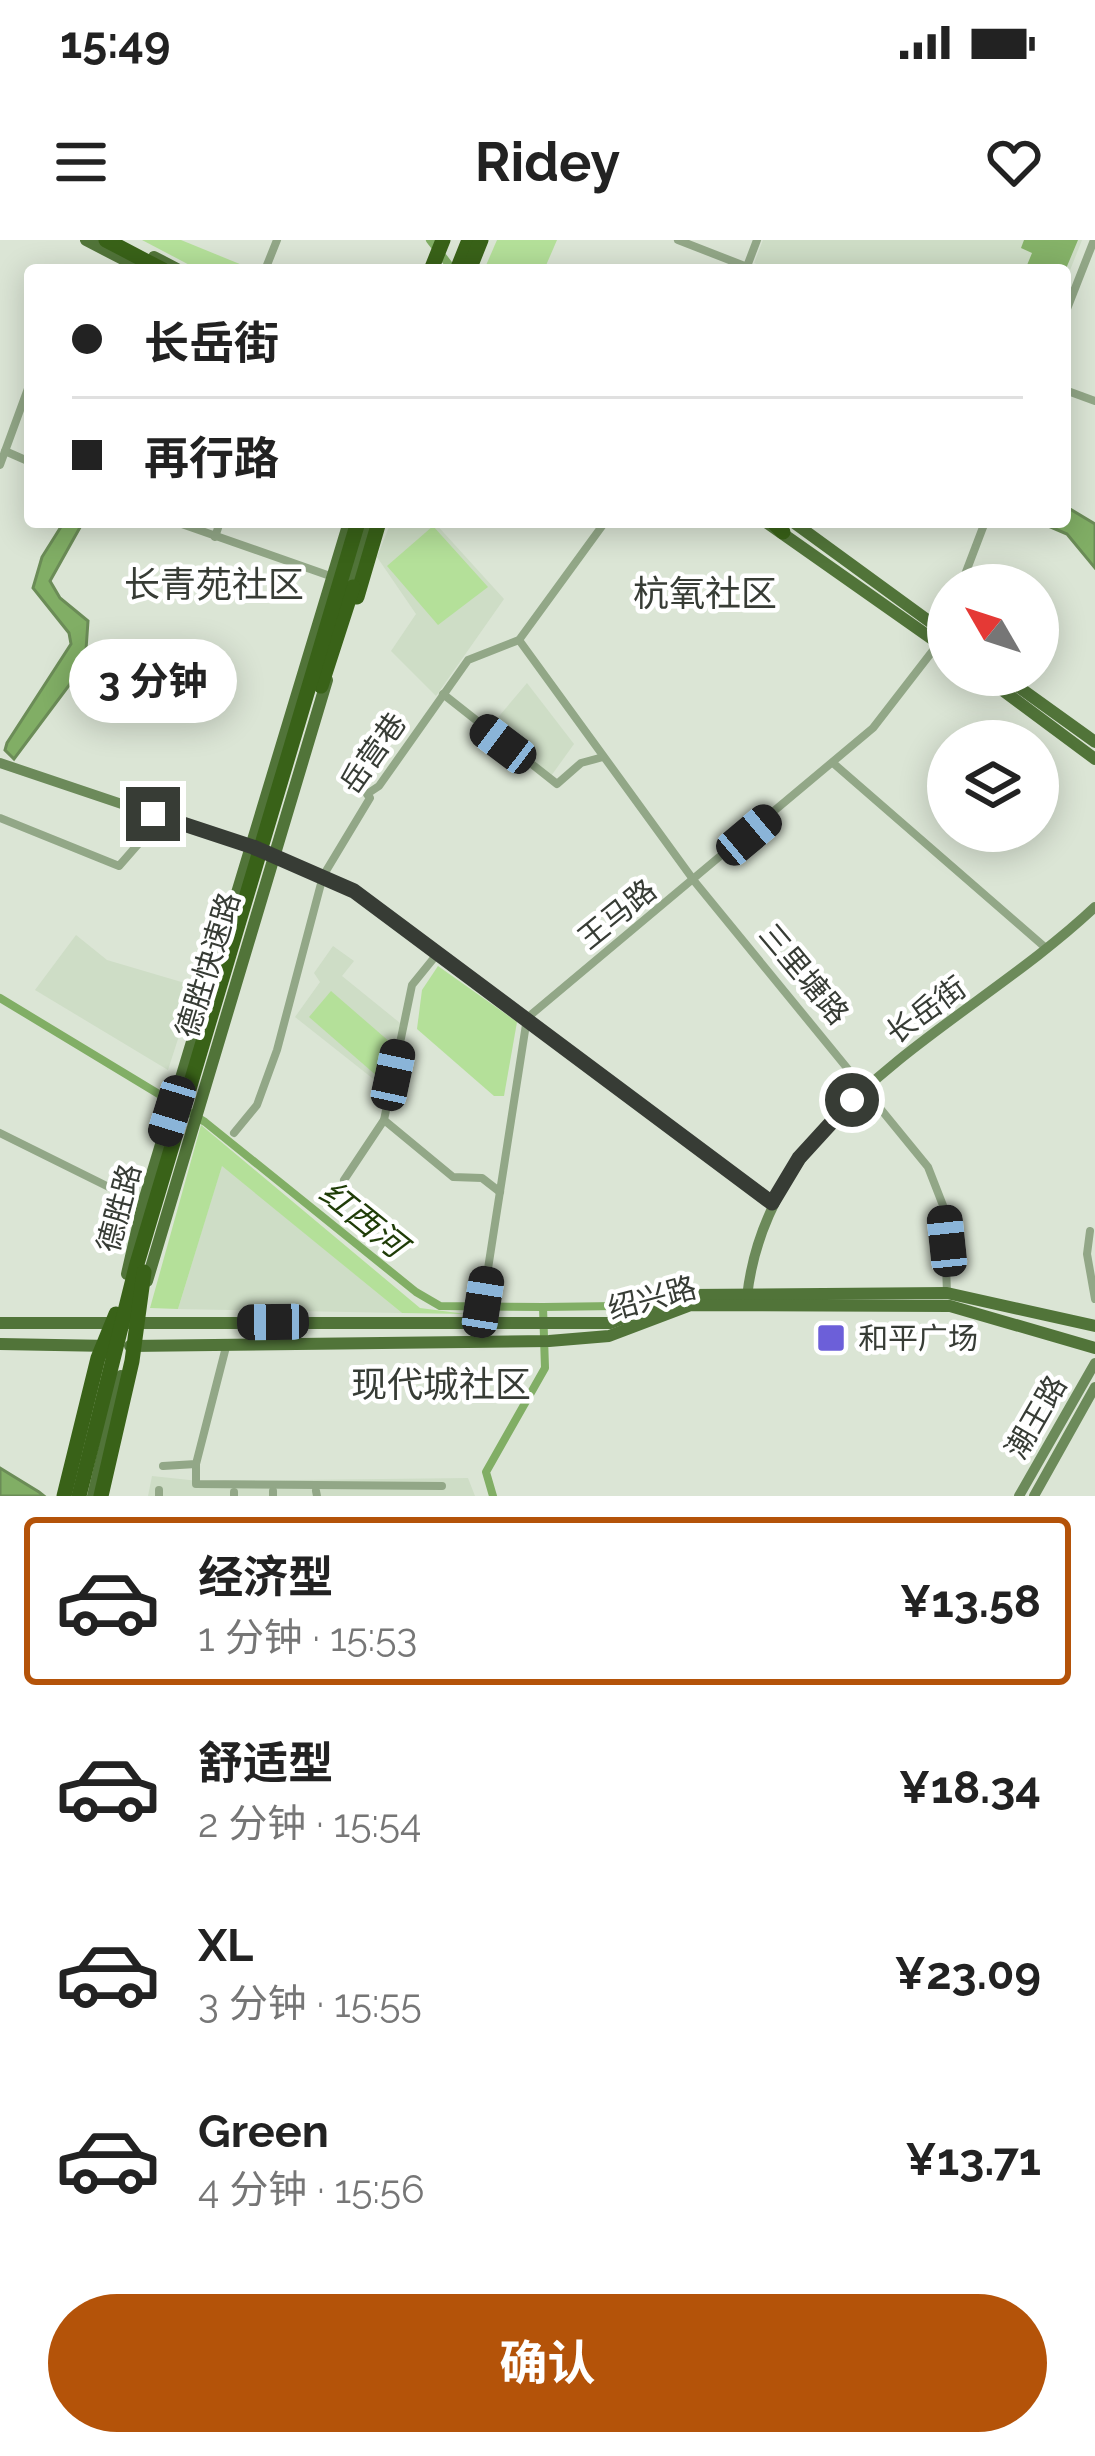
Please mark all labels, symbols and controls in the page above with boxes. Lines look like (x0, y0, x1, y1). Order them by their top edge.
text: 15:49 (60, 16, 170, 69)
icon: menu (48, 129, 114, 195)
icon: heart (981, 129, 1047, 195)
text: Ridey (475, 130, 620, 194)
text: 长岳街 (144, 317, 279, 370)
text: 再行路 (144, 432, 279, 485)
district label: 长青苑社区 (124, 563, 304, 605)
north arrow (927, 564, 1059, 696)
map controls (927, 564, 1059, 852)
district label: 杭氧社区 (633, 572, 777, 614)
callout: 3 分钟 (69, 640, 237, 724)
text: 3 分钟 (98, 658, 208, 704)
street label: 岳营巷 (333, 706, 413, 800)
car (463, 708, 543, 780)
button: layers (927, 720, 1059, 852)
route end (126, 787, 180, 841)
car (710, 798, 788, 872)
street label: 王马路 (571, 872, 663, 956)
street label: 德胜快速路 (169, 888, 247, 1042)
street label: 三里塘路 (752, 917, 856, 1031)
street label: 长岳街 (879, 969, 973, 1051)
car (368, 1036, 418, 1114)
car (144, 1071, 200, 1151)
route start (825, 1073, 879, 1127)
street label: 德胜路 (90, 1160, 148, 1256)
water label: 红西河 (312, 1173, 418, 1269)
car (925, 1203, 969, 1279)
car (460, 1264, 506, 1340)
street label: 绍兴路 (604, 1269, 700, 1327)
car (237, 1303, 309, 1341)
place label: 和平广场 (858, 1321, 978, 1356)
marker: 和平广场 (815, 1322, 847, 1354)
district label: 现代城社区 (351, 1363, 531, 1405)
street label: 潮王路 (998, 1369, 1074, 1465)
icon: car (54, 1547, 162, 1655)
text: 经济型 (198, 1551, 333, 1604)
text: ¥13.58 (899, 1575, 1041, 1628)
text: 1 分钟 · 15:53 (198, 1614, 417, 1660)
icon: car (54, 1733, 162, 1841)
text: 舒适型 (198, 1737, 333, 1790)
text: ¥18.34 (899, 1761, 1041, 1814)
text: 2 分钟 · 15:54 (198, 1800, 421, 1846)
icon: car (54, 1919, 162, 2027)
text: XL (198, 1919, 253, 1972)
text: ¥23.09 (894, 1947, 1041, 2000)
text: 3 分钟 · 15:55 (198, 1980, 422, 2026)
icon: car (54, 2105, 162, 2213)
text: Green (198, 2105, 329, 2158)
text: ¥13.71 (905, 2133, 1041, 2186)
text: 4 分钟 · 15:56 (198, 2166, 425, 2212)
button: 确认 (48, 2294, 1047, 2432)

